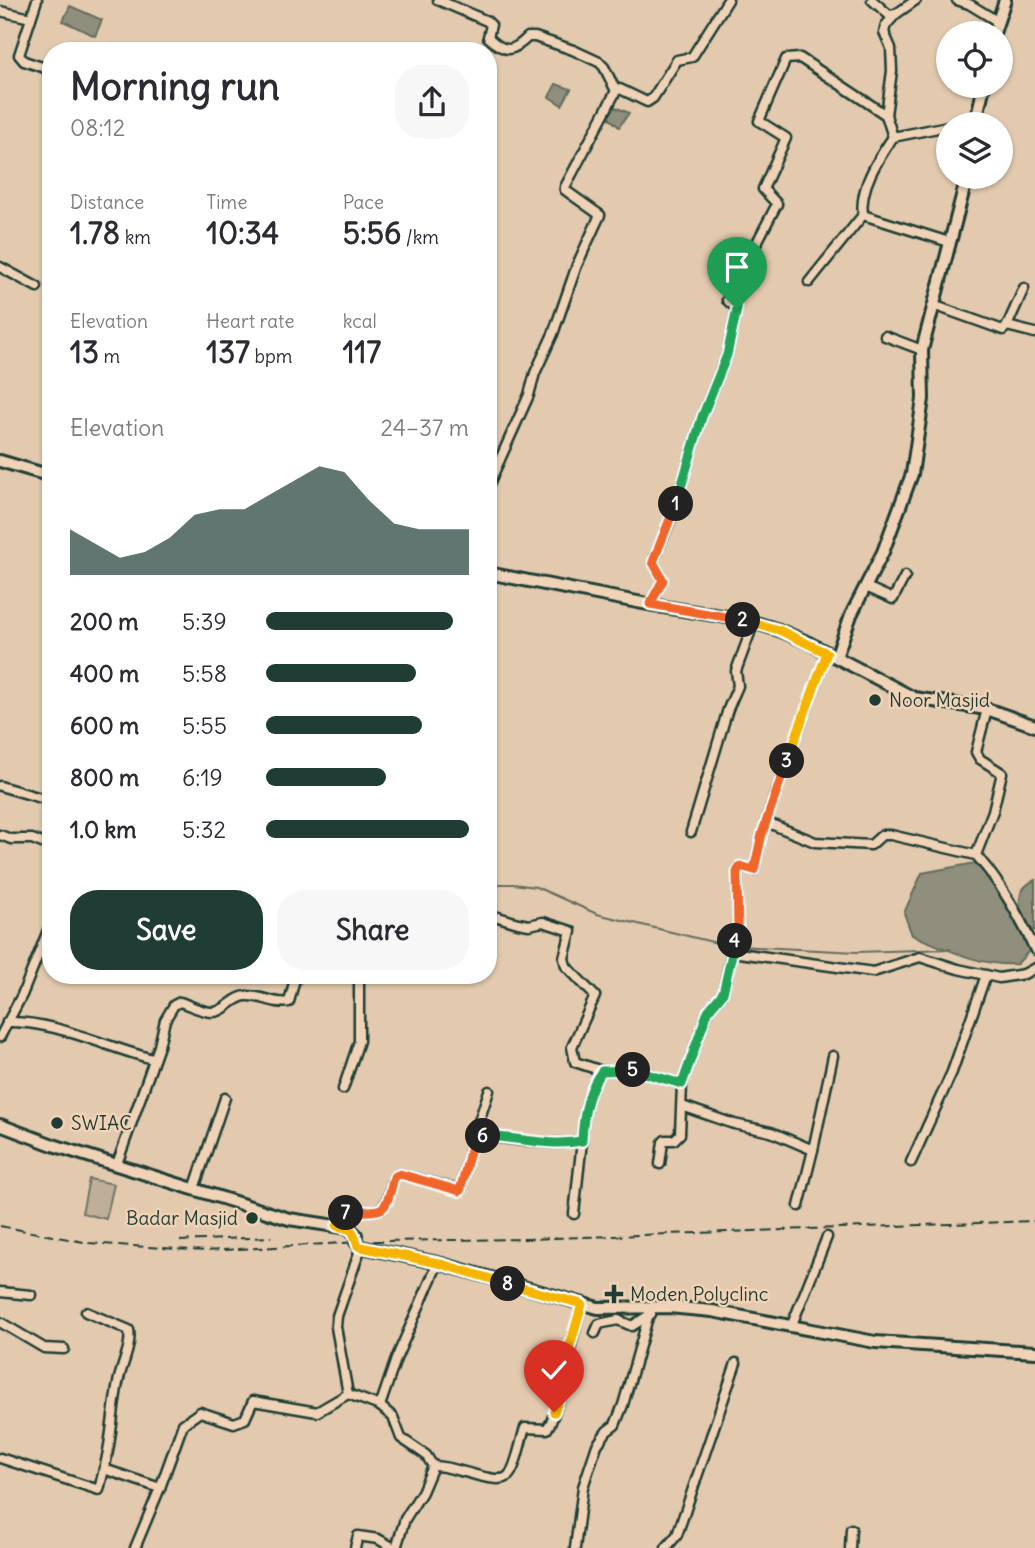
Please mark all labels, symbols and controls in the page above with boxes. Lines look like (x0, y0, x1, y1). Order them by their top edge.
map controls (936, 21, 1013, 189)
button: locate (936, 21, 1013, 98)
text: Morning run (70, 63, 280, 110)
button: share (395, 65, 469, 139)
button: layers (936, 112, 1013, 189)
text: 08:12 (70, 113, 125, 142)
text: Distance (70, 190, 144, 214)
text: Time (206, 190, 247, 214)
text: Pace (343, 190, 384, 214)
text: 1.78 (70, 214, 120, 252)
text: 10:34 (206, 214, 279, 252)
text: 5:56 (343, 214, 401, 252)
text: km (120, 225, 151, 249)
text: /km (401, 225, 439, 249)
pin (707, 237, 767, 309)
icon: arrive (718, 248, 756, 286)
text: Elevation (70, 309, 148, 333)
text: Heart rate (206, 309, 294, 333)
text: kcal (343, 309, 377, 333)
text: 13 (70, 333, 99, 371)
text: 137 (206, 333, 250, 371)
text: 117 (343, 333, 381, 371)
text: m (99, 344, 120, 368)
text: bpm (250, 344, 293, 368)
text: Elevation (70, 413, 164, 442)
text: 24–37 m (380, 413, 469, 442)
pin: 1 (658, 486, 694, 522)
text: 1 (672, 491, 679, 515)
pin: 2 (726, 602, 760, 638)
text: 200 m (70, 607, 139, 636)
text: 5:39 (182, 607, 227, 636)
text: 2 (737, 607, 748, 631)
text: 400 m (70, 659, 139, 688)
text: 5:58 (182, 659, 227, 688)
place label: Noor Masjid (889, 688, 990, 712)
marker: Noor Masjid (867, 692, 883, 708)
text: 600 m (70, 711, 139, 740)
text: 5:55 (182, 711, 227, 740)
pin: 3 (770, 744, 804, 778)
text: 3 (781, 748, 792, 772)
text: 800 m (70, 763, 139, 792)
text: 6:19 (182, 763, 223, 792)
text: 1.0 km (70, 815, 136, 844)
text: 5:32 (182, 815, 226, 844)
button: Save (70, 890, 263, 970)
button: Share (277, 890, 469, 970)
pin: 4 (718, 923, 752, 958)
text: 4 (729, 928, 740, 952)
pin: 5 (616, 1052, 650, 1088)
text: 5 (627, 1057, 638, 1081)
place label: SWIAC (71, 1111, 132, 1135)
marker: SWIAC (49, 1115, 65, 1131)
pin: 6 (466, 1118, 500, 1154)
text: 6 (477, 1123, 488, 1147)
pin: 7 (328, 1196, 364, 1230)
text: 7 (341, 1200, 350, 1224)
place label: Badar Masjid (126, 1206, 238, 1230)
marker: Badar Masjid (244, 1210, 260, 1226)
pin: 8 (490, 1266, 526, 1302)
text: 8 (502, 1271, 513, 1295)
place label: Moden Polyclinc (630, 1282, 768, 1306)
marker: Moden Polyclinc (604, 1284, 624, 1304)
pin (524, 1340, 584, 1412)
icon: check (535, 1351, 573, 1389)

